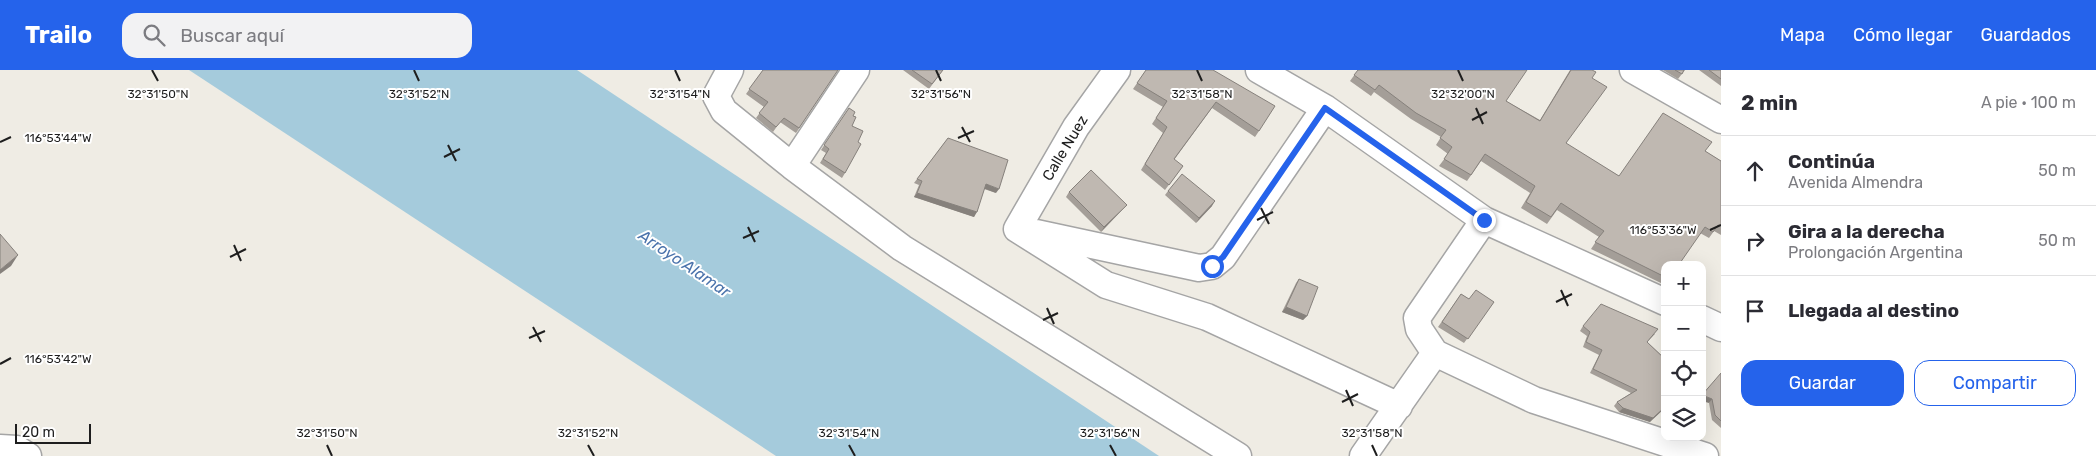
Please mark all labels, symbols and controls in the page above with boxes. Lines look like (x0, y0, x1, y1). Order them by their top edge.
search box (122, 13, 472, 58)
text: Trailo (25, 21, 92, 49)
icon: search (140, 21, 168, 49)
text: Buscar aquí (180, 24, 284, 47)
text: Mapa (1780, 24, 1825, 46)
text: Cómo llegar (1853, 24, 1952, 46)
text: Guardados (1980, 24, 2071, 46)
text: 32°31'50"N (127, 87, 189, 101)
text: 32°31'52"N (389, 87, 449, 101)
text: 32°31'54"N (650, 87, 710, 101)
text: 32°31'56"N (911, 87, 971, 101)
text: 32°31'58"N (1171, 87, 1233, 101)
text: 32°32'00"N (1431, 87, 1495, 101)
text: 2 min (1741, 90, 1798, 115)
text: A pie · 100 m (1981, 93, 2076, 112)
street label: Calle Nuez (1038, 112, 1092, 184)
text: 116°53'44"W (24, 131, 92, 145)
text: Continúa (1788, 150, 1875, 173)
icon: ahead (1741, 157, 1769, 185)
text: 50 m (2038, 161, 2076, 180)
text: Avenida Almendra (1788, 173, 1923, 192)
route end (1473, 209, 1496, 232)
text: Gira a la derecha (1788, 220, 1945, 243)
text: 116°53'36"W (1629, 223, 1697, 237)
water label: Arroyo Alamar (634, 225, 735, 302)
icon: right (1741, 227, 1769, 255)
text: 50 m (2038, 231, 2076, 250)
text: Prolongación Argentina (1788, 243, 1963, 262)
route start (1201, 255, 1224, 278)
map controls (1661, 261, 1706, 441)
button: + (1661, 261, 1706, 306)
icon: arrive (1741, 297, 1769, 325)
text: Llegada al destino (1788, 299, 1959, 322)
button: − (1661, 306, 1706, 351)
button: locate (1661, 351, 1706, 396)
text: 116°53'42"W (24, 352, 92, 366)
button: Guardar (1741, 360, 1904, 406)
button: Compartir (1914, 360, 2076, 406)
button: layers (1661, 396, 1706, 441)
scale bar (15, 421, 91, 444)
text: 20 m (22, 424, 55, 441)
text: 32°31'50"N (296, 426, 358, 440)
text: 32°31'52"N (558, 426, 618, 440)
text: 32°31'54"N (819, 426, 879, 440)
text: 32°31'56"N (1080, 426, 1140, 440)
text: 32°31'58"N (1341, 426, 1403, 440)

